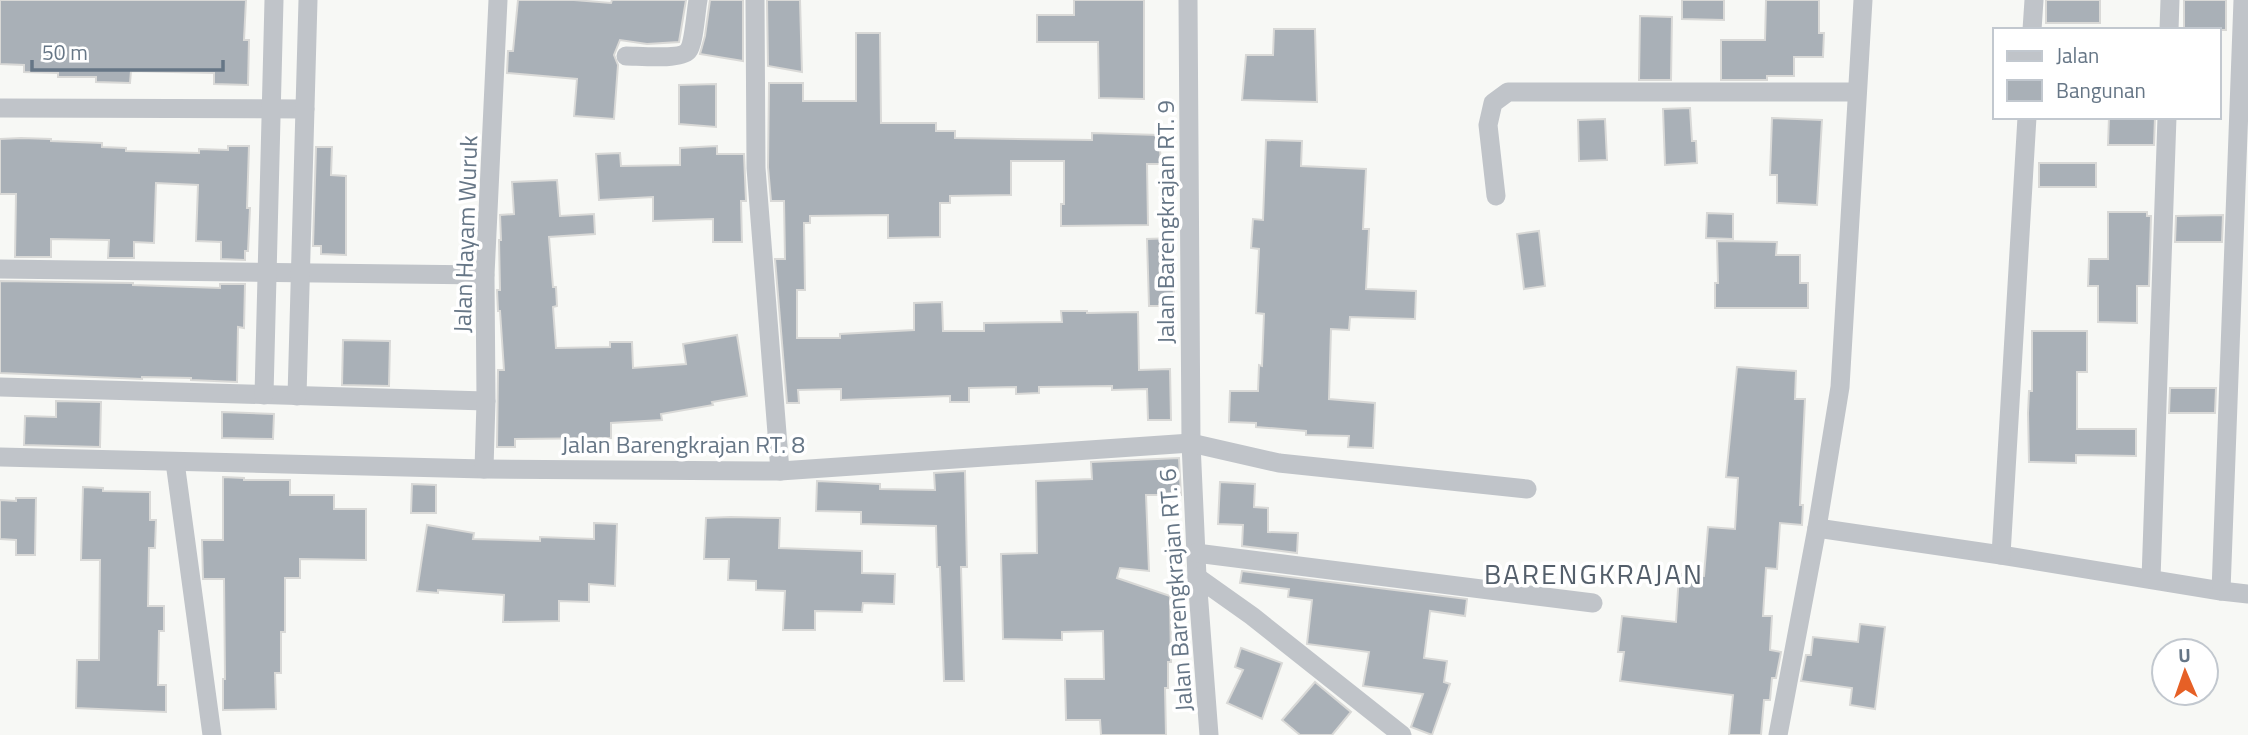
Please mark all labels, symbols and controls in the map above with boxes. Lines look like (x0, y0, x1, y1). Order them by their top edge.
scale bar (32, 28, 222, 72)
legend (1993, 28, 2220, 119)
text: 50 m (42, 36, 88, 68)
text: Jalan (2056, 39, 2099, 71)
text: Bangunan (2056, 74, 2146, 106)
street label: Jalan Barengkrajan RT. 9 (1147, 100, 1183, 344)
street label: Jalan Hayam Wuruk (444, 134, 486, 333)
street label: Jalan Barengkrajan RT. 8 (561, 426, 805, 462)
street label: Jalan Barengkrajan RT. 6 (1149, 467, 1201, 713)
district label: BARENGKRAJAN (1484, 552, 1704, 595)
north arrow (2150, 637, 2220, 707)
text: U (2178, 640, 2191, 669)

